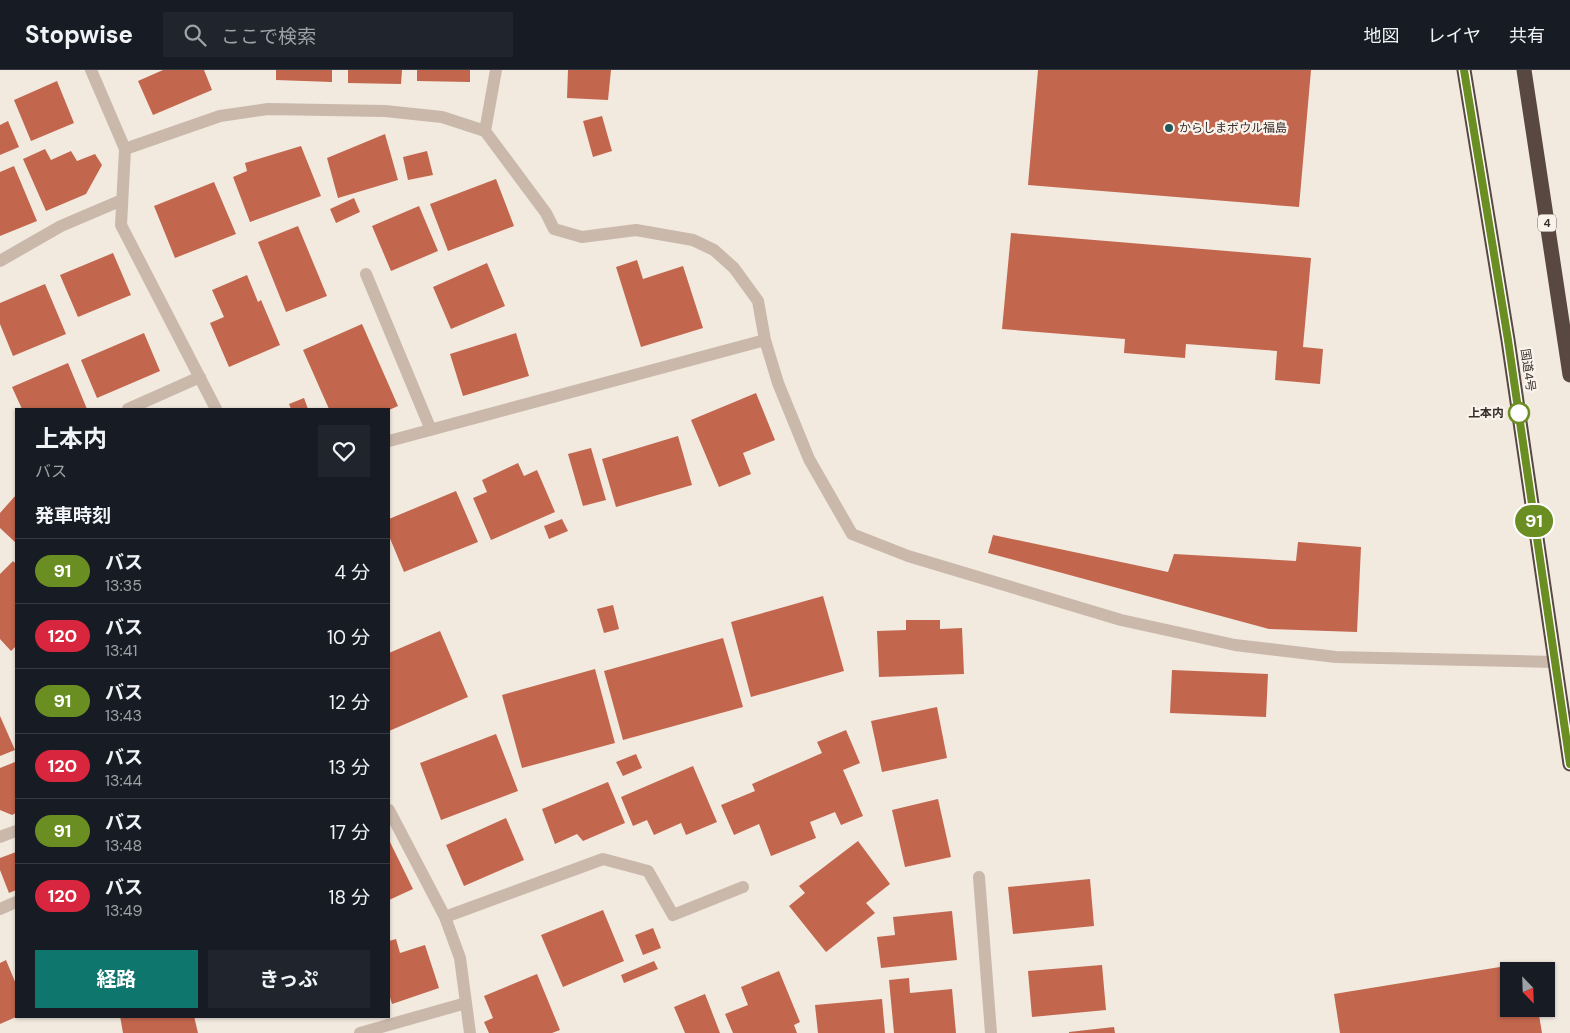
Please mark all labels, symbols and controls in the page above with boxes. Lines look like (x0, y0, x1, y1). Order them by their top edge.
search box (163, 12, 513, 57)
text: Stopwise (25, 19, 133, 50)
icon: search (181, 21, 209, 49)
text: ここで検索 (221, 24, 316, 49)
text: 地図 (1364, 24, 1400, 48)
text: レイヤ (1428, 24, 1481, 48)
text: 共有 (1509, 24, 1545, 48)
place label: からしまボウル福島 (1179, 120, 1287, 136)
marker: からしまボウル福島 (1163, 122, 1175, 134)
road number: 4 (1538, 214, 1556, 232)
street label: 国道4号 (1517, 347, 1539, 393)
marker: 上本内 (1508, 402, 1530, 424)
place label: 上本内 (1468, 405, 1504, 421)
text: 上本内 (35, 423, 107, 454)
button: heart (318, 425, 370, 477)
text: バス (35, 461, 67, 482)
text: 発車時刻 (35, 503, 111, 528)
line badge: 91 (1512, 505, 1556, 537)
text: 91 (1525, 509, 1543, 533)
text: バス (105, 550, 143, 575)
text: 91 (54, 559, 71, 583)
text: 4 分 (334, 560, 370, 585)
text: 13:35 (105, 575, 142, 596)
text: バス (105, 615, 143, 640)
text: 120 (48, 624, 77, 648)
text: 10 分 (327, 625, 370, 650)
text: 13:41 (105, 640, 137, 661)
text: バス (105, 680, 143, 705)
text: 91 (54, 689, 71, 713)
text: 12 分 (329, 690, 370, 715)
text: 13:43 (105, 705, 142, 726)
text: バス (105, 745, 143, 770)
text: 120 (48, 754, 77, 778)
text: 13 分 (329, 755, 370, 780)
text: 13:44 (105, 770, 142, 791)
text: バス (105, 810, 143, 835)
text: 91 (54, 819, 71, 843)
text: 17 分 (330, 820, 370, 845)
text: 13:48 (105, 835, 142, 856)
text: バス (105, 875, 143, 900)
text: 120 (48, 884, 77, 908)
text: 18 分 (328, 885, 370, 910)
text: 13:49 (105, 900, 142, 921)
button: 経路 (35, 950, 198, 1008)
button: きっぷ (208, 950, 370, 1008)
north arrow (1500, 962, 1555, 1018)
map controls (1500, 962, 1555, 1017)

